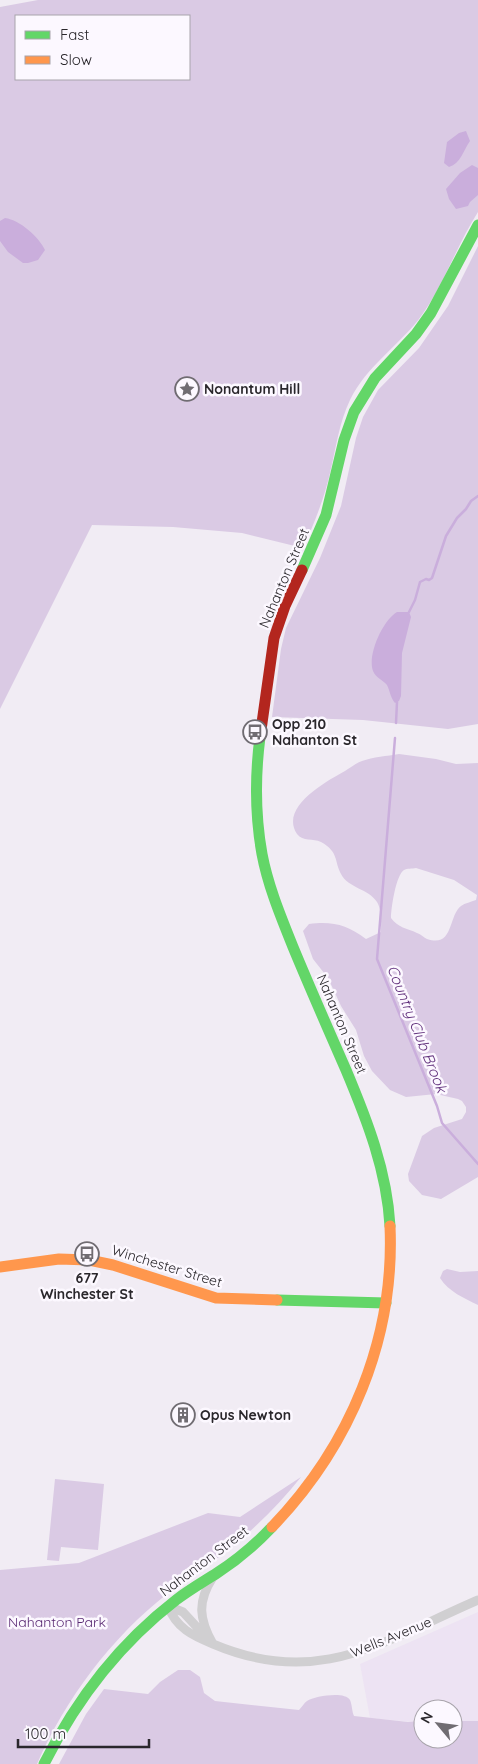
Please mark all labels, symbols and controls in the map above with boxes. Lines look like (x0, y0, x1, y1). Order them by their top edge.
legend (15, 15, 190, 80)
text: Fast (60, 25, 89, 44)
text: Slow (60, 50, 92, 69)
place icon: Nonantum Hill (174, 376, 200, 402)
place label: Nonantum Hill (204, 380, 300, 398)
street label: Nahanton Street (255, 525, 313, 631)
place label: Opp 210 Nahanton St (272, 715, 357, 749)
bus stop icon: Opp 210 Nahanton St (242, 719, 268, 745)
water label: Country Club Brook (383, 962, 452, 1097)
street label: Nahanton Street (313, 971, 371, 1077)
bus stop icon: 677 Winchester St (74, 1241, 100, 1267)
street label: Winchester Street (110, 1241, 225, 1291)
place label: 677 Winchester St (40, 1269, 134, 1303)
building icon: Opus Newton (170, 1402, 196, 1428)
place label: Opus Newton (200, 1406, 291, 1424)
street label: Nahanton Street (156, 1522, 252, 1600)
park label: Nahanton Park (8, 1613, 106, 1631)
street label: Wells Avenue (348, 1613, 434, 1661)
north arrow (413, 1699, 463, 1749)
text: N (416, 1709, 437, 1727)
scale bar (18, 1716, 149, 1748)
text: 100 m (25, 1724, 66, 1743)

